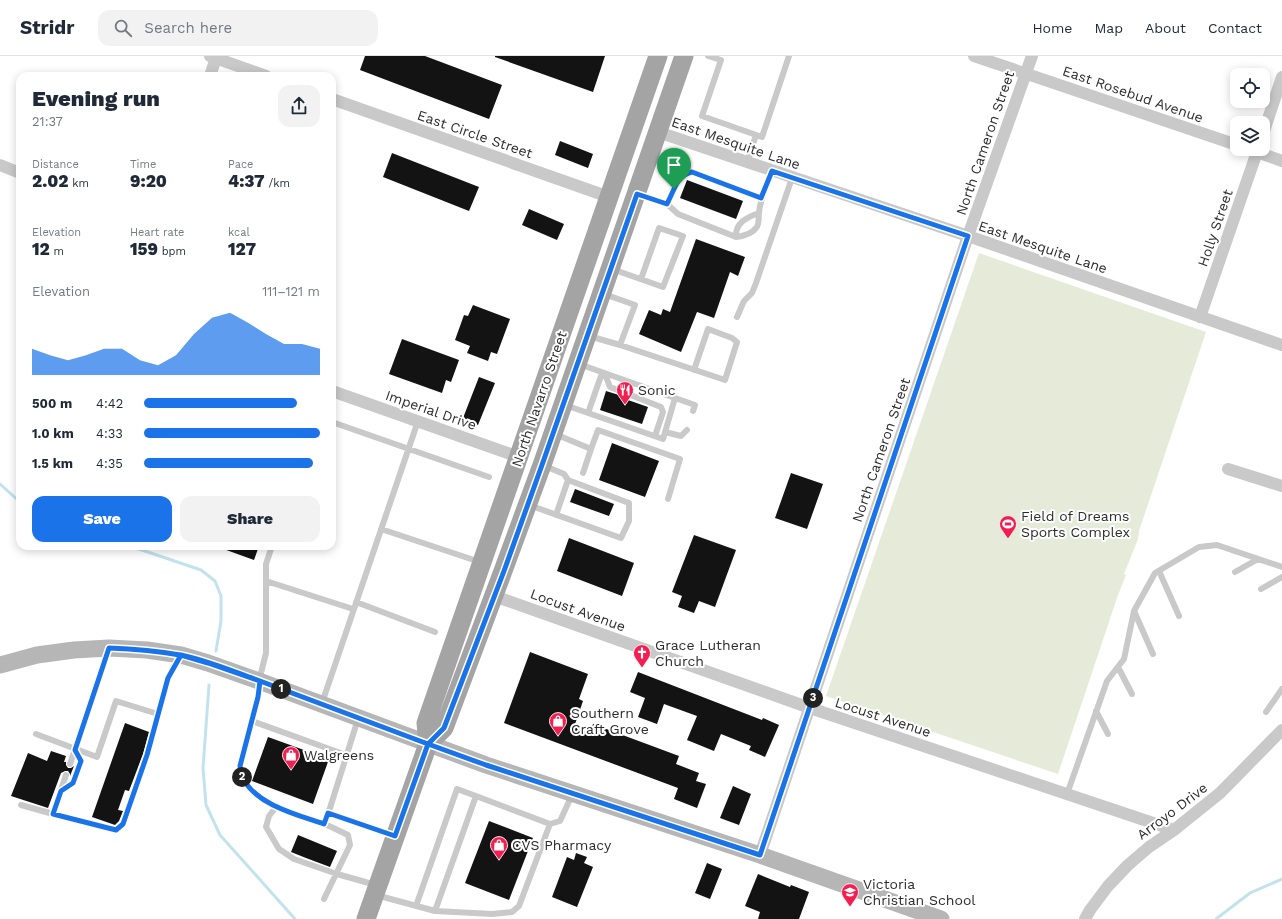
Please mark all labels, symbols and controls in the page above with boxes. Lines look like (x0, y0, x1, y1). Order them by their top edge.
search box (98, 10, 378, 46)
text: Stridr (20, 16, 74, 39)
icon: search (112, 17, 134, 39)
text: Search here (144, 19, 232, 37)
text: Home (1032, 20, 1072, 36)
text: Map (1094, 20, 1123, 36)
text: About (1145, 20, 1186, 36)
text: Contact (1208, 20, 1262, 36)
street label: East Rosebud Avenue (1061, 62, 1205, 126)
map controls (1230, 68, 1270, 156)
button: locate (1230, 68, 1270, 108)
street label: North Cameron Street (953, 69, 1017, 217)
button: share (278, 85, 320, 127)
text: Evening run (32, 86, 160, 111)
street label: East Circle Street (415, 107, 535, 161)
street label: East Mesquite Lane (670, 113, 802, 173)
text: 21:37 (32, 114, 63, 129)
button: layers (1230, 116, 1270, 156)
pin (657, 148, 691, 189)
icon: arrive (663, 154, 685, 176)
text: Distance (32, 158, 79, 171)
text: Time (130, 158, 156, 171)
text: Pace (228, 158, 253, 171)
text: 2.02 (32, 171, 69, 191)
text: 9:20 (130, 171, 167, 191)
text: 4:37 (228, 171, 265, 191)
text: km (69, 177, 89, 190)
text: /km (265, 177, 290, 190)
street label: Holly Street (1194, 187, 1236, 269)
street label: East Mesquite Lane (977, 217, 1109, 277)
text: Elevation (32, 226, 81, 239)
text: Heart rate (130, 226, 184, 239)
text: kcal (228, 226, 250, 239)
text: 12 (32, 239, 50, 259)
text: 159 (130, 239, 158, 259)
text: 127 (228, 239, 256, 259)
text: m (50, 245, 64, 258)
text: bpm (158, 245, 186, 258)
text: Elevation (32, 284, 90, 299)
text: 111–121 m (262, 284, 320, 299)
street label: North Navarro Street (508, 329, 570, 469)
street label: North Cameron Street (849, 376, 913, 524)
restaurant icon: Sonic (615, 380, 635, 405)
place label: Sonic (638, 382, 676, 398)
street label: Imperial Drive (383, 387, 479, 433)
text: 500 m (32, 396, 72, 411)
text: 4:42 (96, 396, 123, 411)
text: 1.0 km (32, 426, 74, 441)
text: 4:33 (96, 426, 123, 441)
text: 1.5 km (32, 456, 73, 471)
text: 4:35 (96, 456, 123, 471)
button: Save (32, 496, 172, 542)
button: Share (180, 496, 320, 542)
place label: Field of Dreams Sports Complex (1021, 508, 1130, 540)
sports icon: Field of Dreams Sports Complex (998, 514, 1018, 539)
street label: Locust Avenue (528, 585, 628, 635)
place label: Grace Lutheran Church (655, 637, 761, 669)
church icon: Grace Lutheran Church (632, 643, 652, 668)
pin: 1 (271, 679, 291, 699)
text: 1 (279, 682, 283, 695)
pin: 3 (803, 688, 823, 708)
text: 3 (810, 691, 816, 704)
street label: Locust Avenue (833, 694, 933, 740)
place label: Southern Craft Grove (571, 705, 649, 737)
shop icon: Southern Craft Grove (548, 711, 568, 736)
shop icon: Walgreens (281, 745, 301, 770)
place label: Walgreens (304, 747, 374, 763)
pin: 2 (232, 767, 252, 787)
text: 2 (239, 770, 245, 783)
street label: Arroyo Drive (1134, 779, 1210, 843)
shop icon: CVS Pharmacy (489, 835, 509, 860)
place label: CVS Pharmacy (512, 837, 612, 853)
place label: Victoria Christian School (863, 876, 976, 908)
school or university icon: Victoria Christian School (840, 882, 860, 907)

